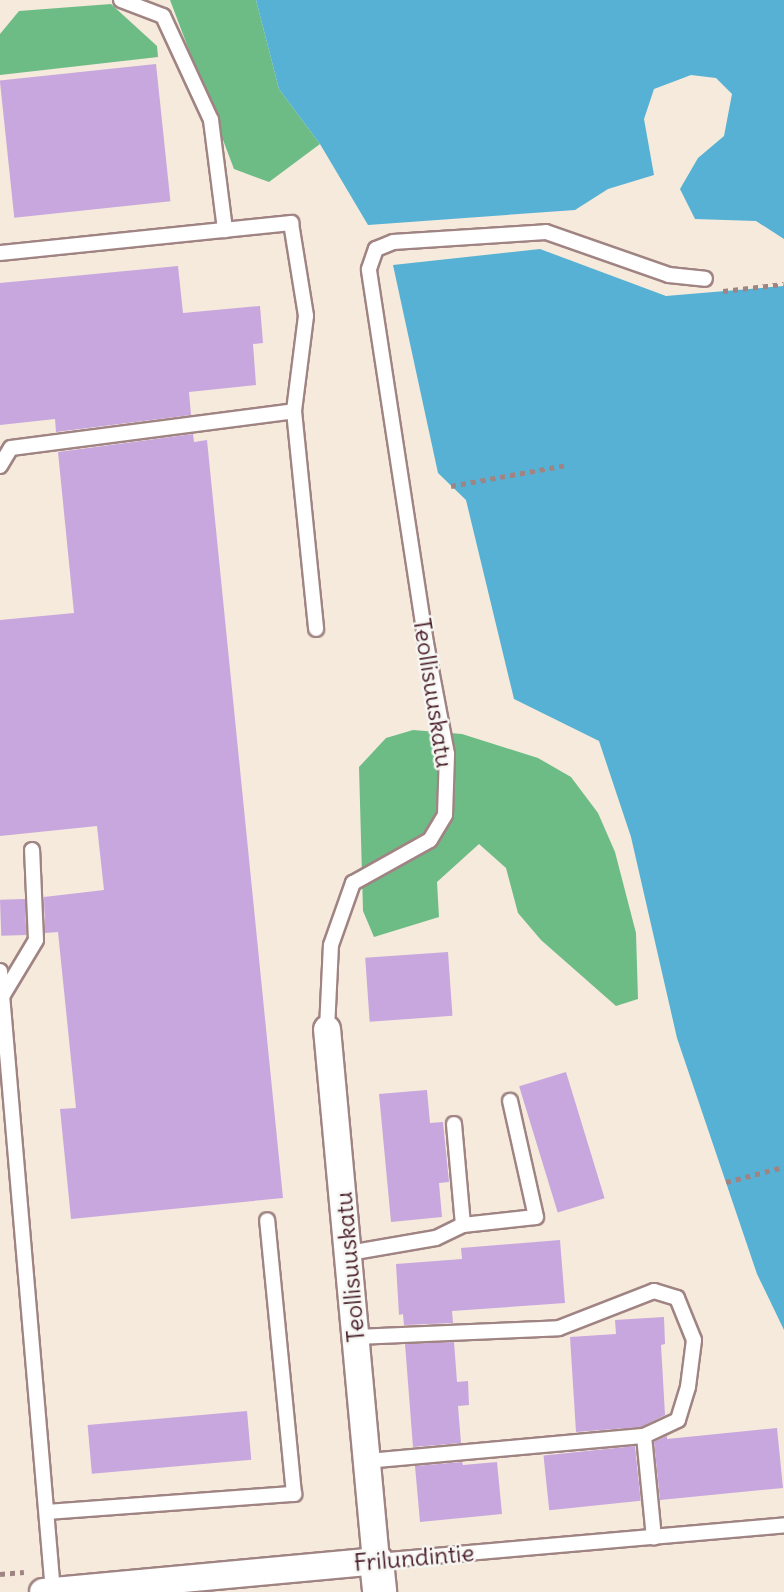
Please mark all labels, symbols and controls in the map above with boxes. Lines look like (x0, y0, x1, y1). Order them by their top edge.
street label: Teollisuuskatu (407, 616, 459, 770)
street label: Teollisuuskatu (329, 1191, 371, 1343)
street label: Frilundintie (353, 1538, 475, 1578)

